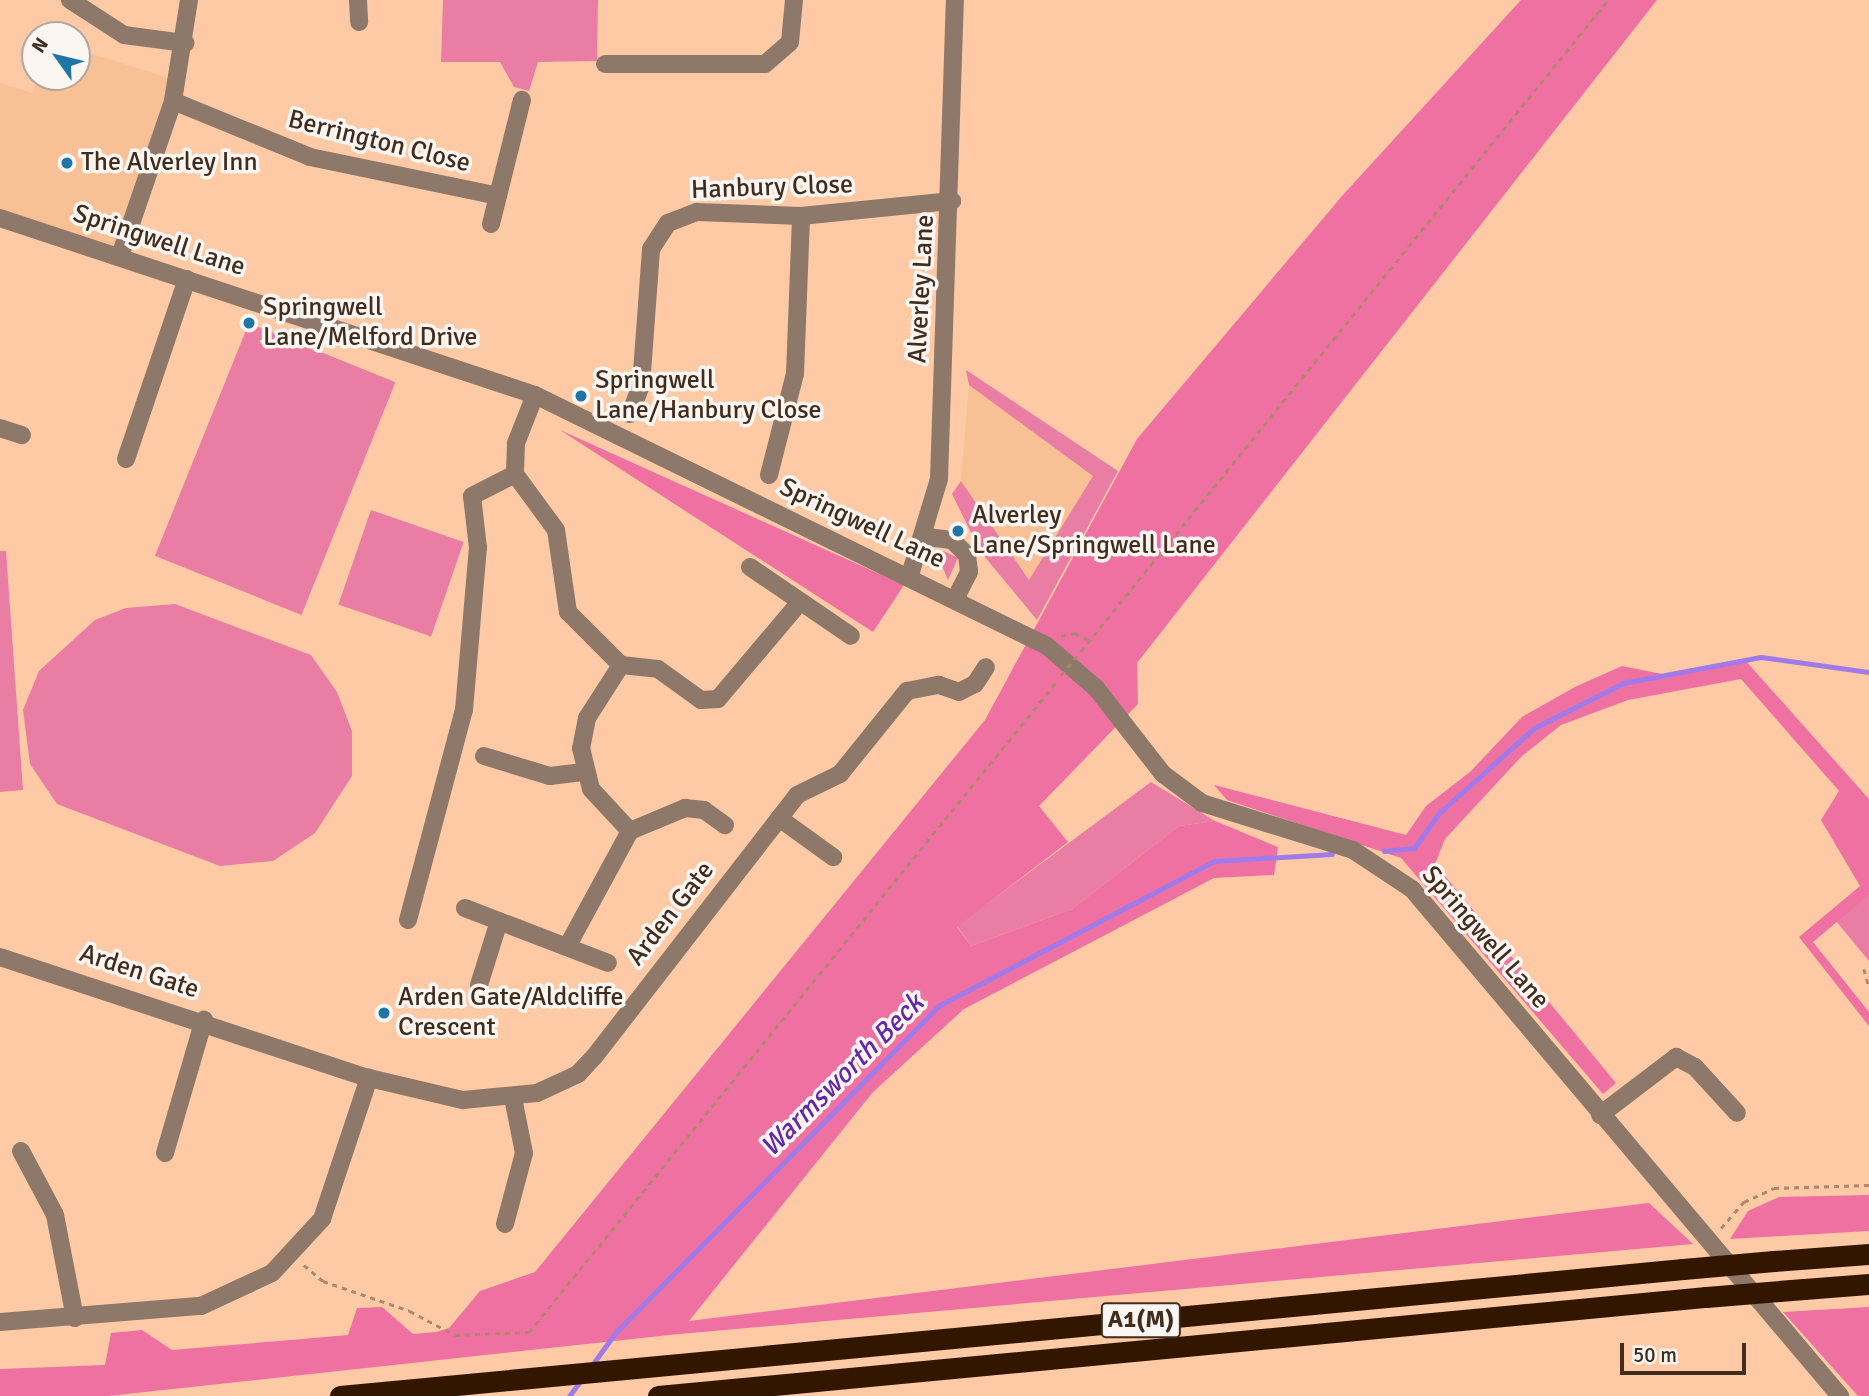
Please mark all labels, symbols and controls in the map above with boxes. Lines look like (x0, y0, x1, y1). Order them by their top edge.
north arrow (21, 21, 91, 91)
text: N (27, 33, 54, 58)
street label: Berrington Close (285, 104, 473, 180)
place label: The Alverley Inn (81, 147, 258, 179)
marker: The Alverley Inn (59, 155, 75, 171)
street label: Hanbury Close (691, 170, 853, 206)
street label: Springwell Lane (69, 199, 249, 283)
street label: Alverley Lane (903, 214, 941, 364)
place label: Springwell Lane/Melford Drive (263, 292, 478, 354)
marker: Springwell Lane/Melford Drive (241, 315, 257, 331)
place label: Springwell Lane/Hanbury Close (595, 365, 822, 426)
marker: Springwell Lane/Hanbury Close (573, 388, 589, 404)
street label: Springwell Lane (774, 472, 950, 576)
place label: Alverley Lane/Springwell Lane (972, 500, 1216, 562)
marker: Alverley Lane/Springwell Lane (950, 523, 966, 539)
street label: Arden Gate (621, 856, 721, 972)
street label: Springwell Lane (1414, 860, 1556, 1016)
street label: Arden Gate (75, 938, 203, 1006)
place label: Arden Gate/Aldcliffe Crescent (398, 982, 623, 1044)
water label: Warmsworth Beck (754, 987, 930, 1163)
marker: Arden Gate/Aldcliffe Crescent (376, 1005, 392, 1021)
road number: A1(M) (1101, 1300, 1181, 1340)
scale bar (1624, 1330, 1750, 1374)
text: 50 m (1633, 1342, 1677, 1368)

